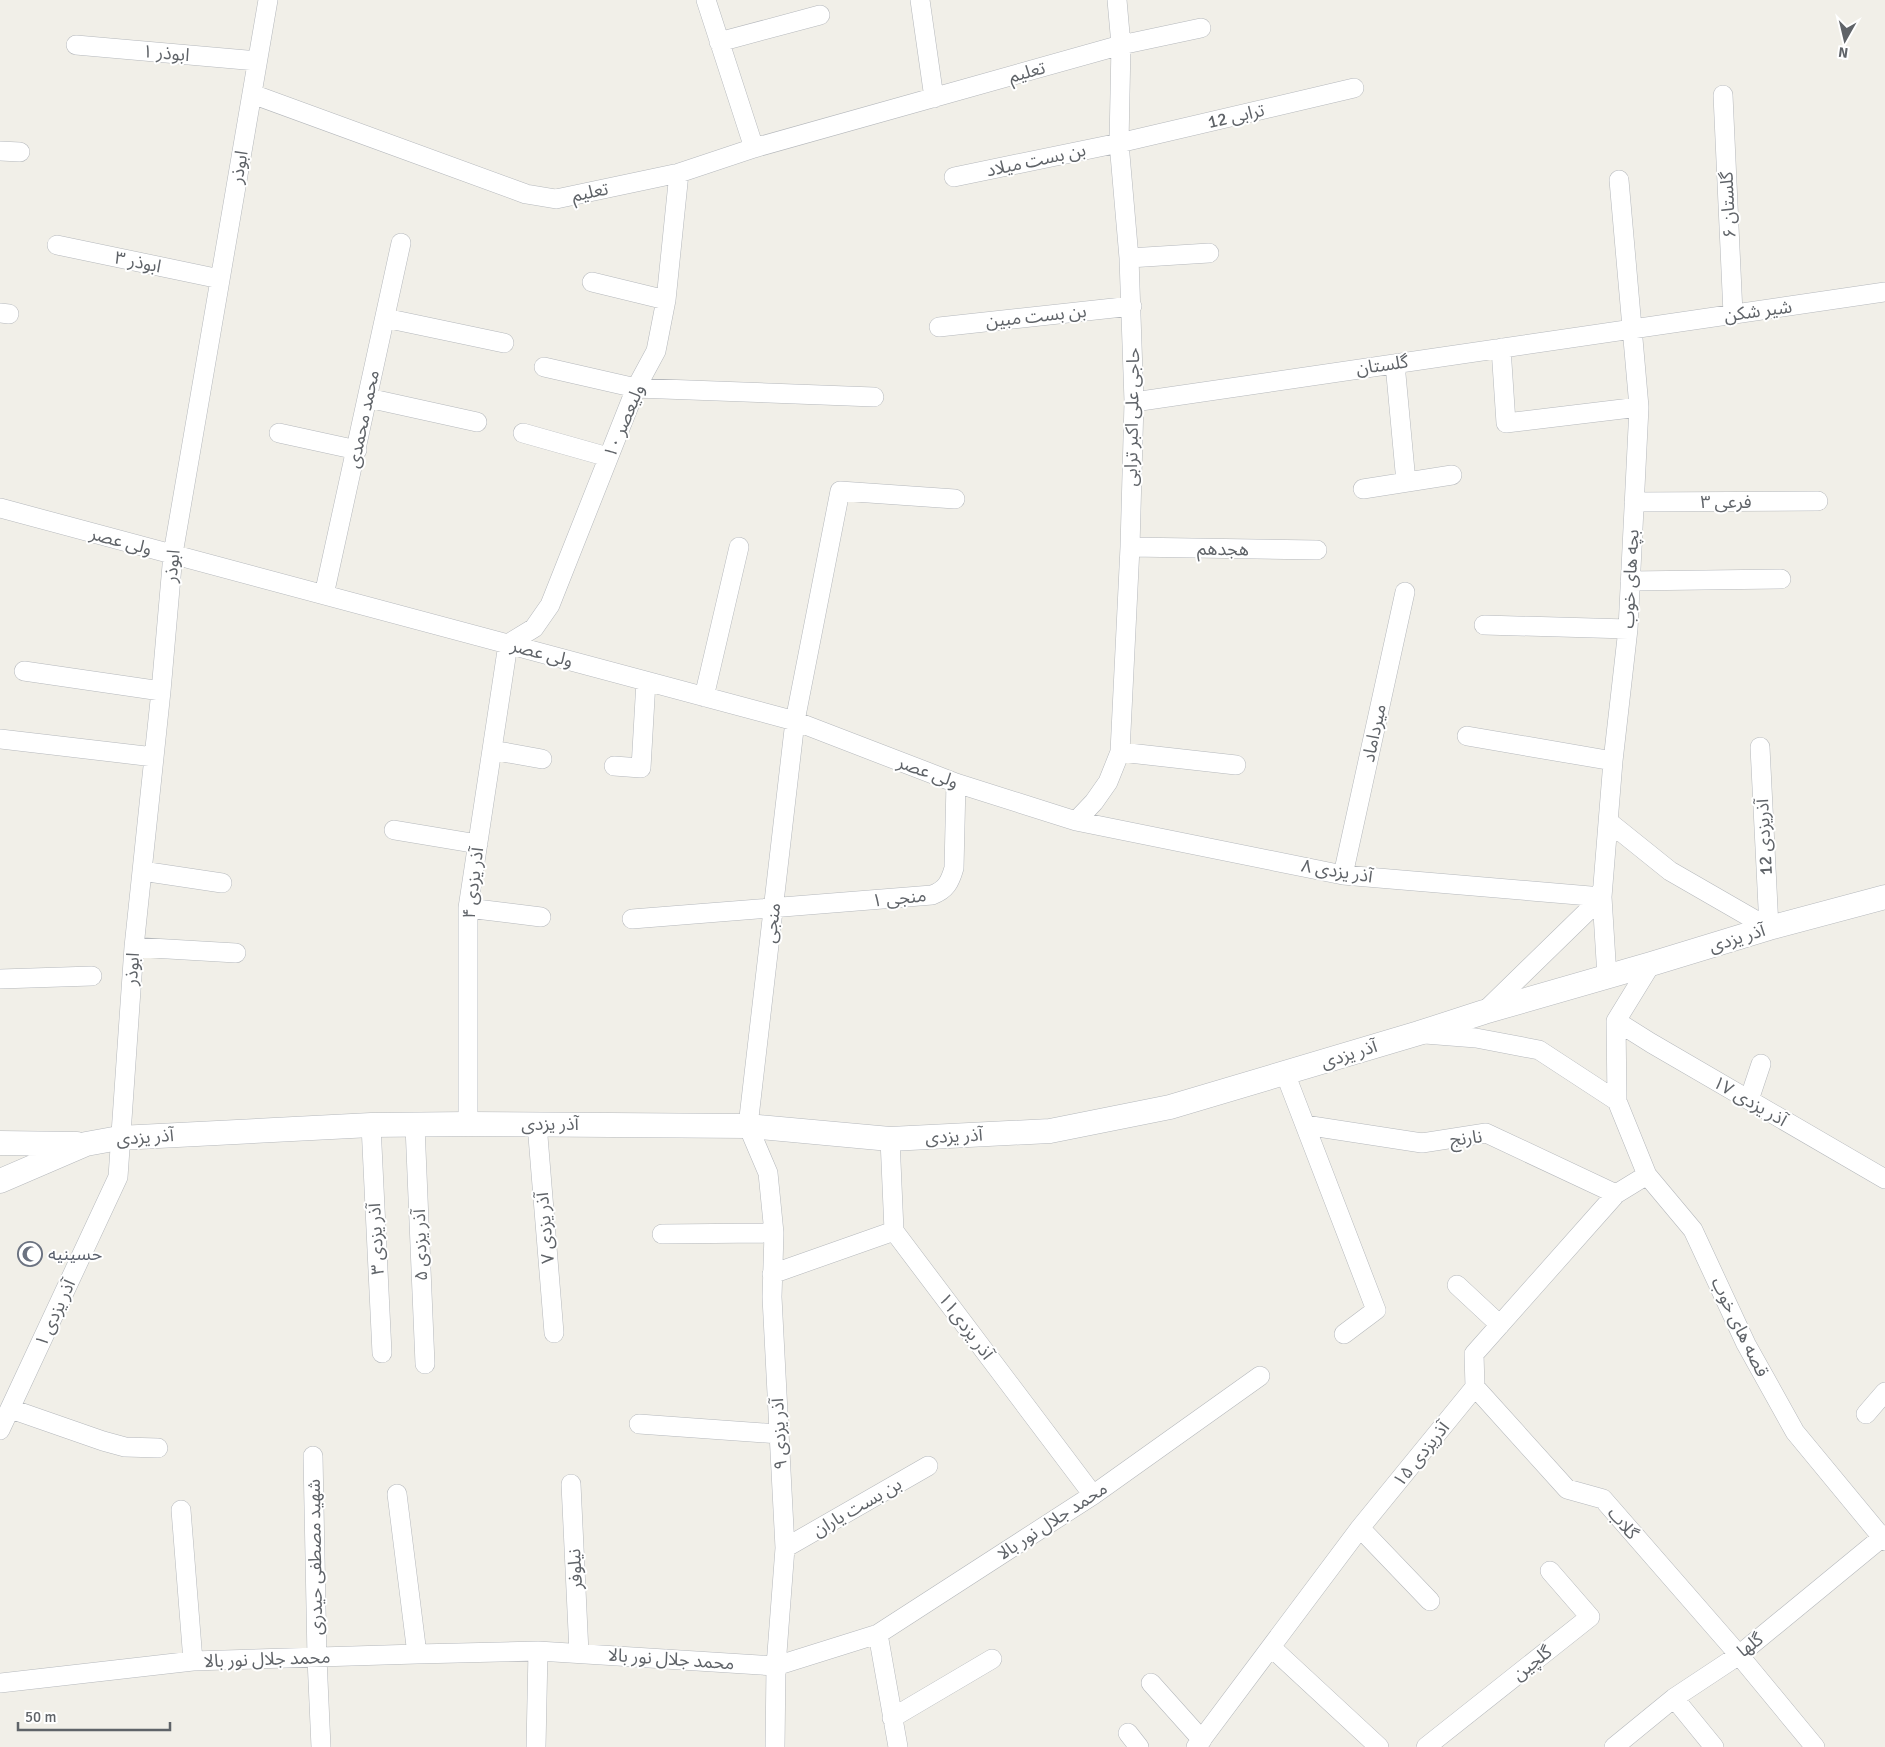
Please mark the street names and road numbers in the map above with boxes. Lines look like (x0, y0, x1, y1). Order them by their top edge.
street label: ابوذر ۱ (142, 40, 190, 66)
street label: تعلیم (1006, 56, 1048, 90)
street label: ترابی 12 (1205, 99, 1267, 133)
street label: بن بست میلاد (984, 139, 1088, 181)
street label: ابوذر (225, 149, 253, 186)
street label: گلستان ۶ (1715, 171, 1741, 239)
street label: تعلیم (570, 177, 611, 209)
street label: ابوذر ۳ (113, 246, 163, 278)
street label: شیر شکن (1723, 295, 1793, 327)
street label: بن بست مبین (985, 300, 1087, 332)
street label: حاجی علی اکبر ترابی (1120, 347, 1144, 487)
street label: گلستان (1355, 350, 1410, 380)
street label: محمد محمدی (342, 368, 384, 470)
street label: ۱۰ ولیعصر (599, 381, 649, 461)
street label: فرعی ۳ (1700, 491, 1752, 513)
street label: ولی عصر (87, 522, 154, 560)
street label: بچه های خوب (1616, 529, 1644, 629)
street label: هجدهم (1197, 538, 1249, 562)
street label: ابوذر (159, 549, 185, 584)
street label: ولی عصر (508, 634, 575, 672)
street label: میرداماد (1357, 702, 1391, 764)
street label: ولی عصر (894, 751, 961, 793)
street label: آذریزدی 12 (1751, 797, 1777, 876)
street label: ۴ آذر یزدی (458, 845, 488, 920)
street label: ۸ آذر یزدی (1300, 855, 1375, 888)
street label: منجی ۱ (871, 884, 927, 912)
street label: منجی (759, 902, 785, 944)
street label: آذر یزدی (1706, 919, 1768, 957)
street label: ابوذر (120, 952, 144, 987)
street label: آذر یزدی (1318, 1035, 1380, 1073)
street label: آذر یزدی ۱۷ (1709, 1071, 1792, 1131)
street label: آذر یزدی (521, 1113, 580, 1135)
street label: آذر یزدی (925, 1123, 984, 1148)
street label: آذر یزدی (115, 1124, 175, 1150)
street label: نارنج (1449, 1125, 1484, 1153)
street label: آذر یزدی ۷ (531, 1190, 559, 1265)
street label: آذر یزدی ۳ (363, 1202, 389, 1275)
street label: آذر یزدی ۵ (408, 1208, 432, 1281)
street label: قصه های خوب (1706, 1274, 1774, 1380)
street label: آذر یزدی ۱ (30, 1275, 80, 1350)
street label: آذر یزدی۱۱ (934, 1288, 999, 1364)
street label: آذر یزدی ۹ (766, 1397, 792, 1470)
street label: ۱۵ آذریزدی (1388, 1416, 1454, 1491)
street label: بن بست یاران (809, 1473, 905, 1541)
street label: محمد جلال نور بالا (993, 1477, 1111, 1565)
street label: شهید مصطفی حیدری (303, 1479, 327, 1635)
street label: گلاب (1603, 1502, 1644, 1544)
street label: نیلوفر (563, 1548, 587, 1591)
street label: گلها (1733, 1628, 1768, 1662)
street label: گلچین (1508, 1640, 1557, 1685)
street label: محمد جلال نور بالا (607, 1644, 735, 1674)
street label: محمد جلال نور بالا (203, 1646, 331, 1672)

